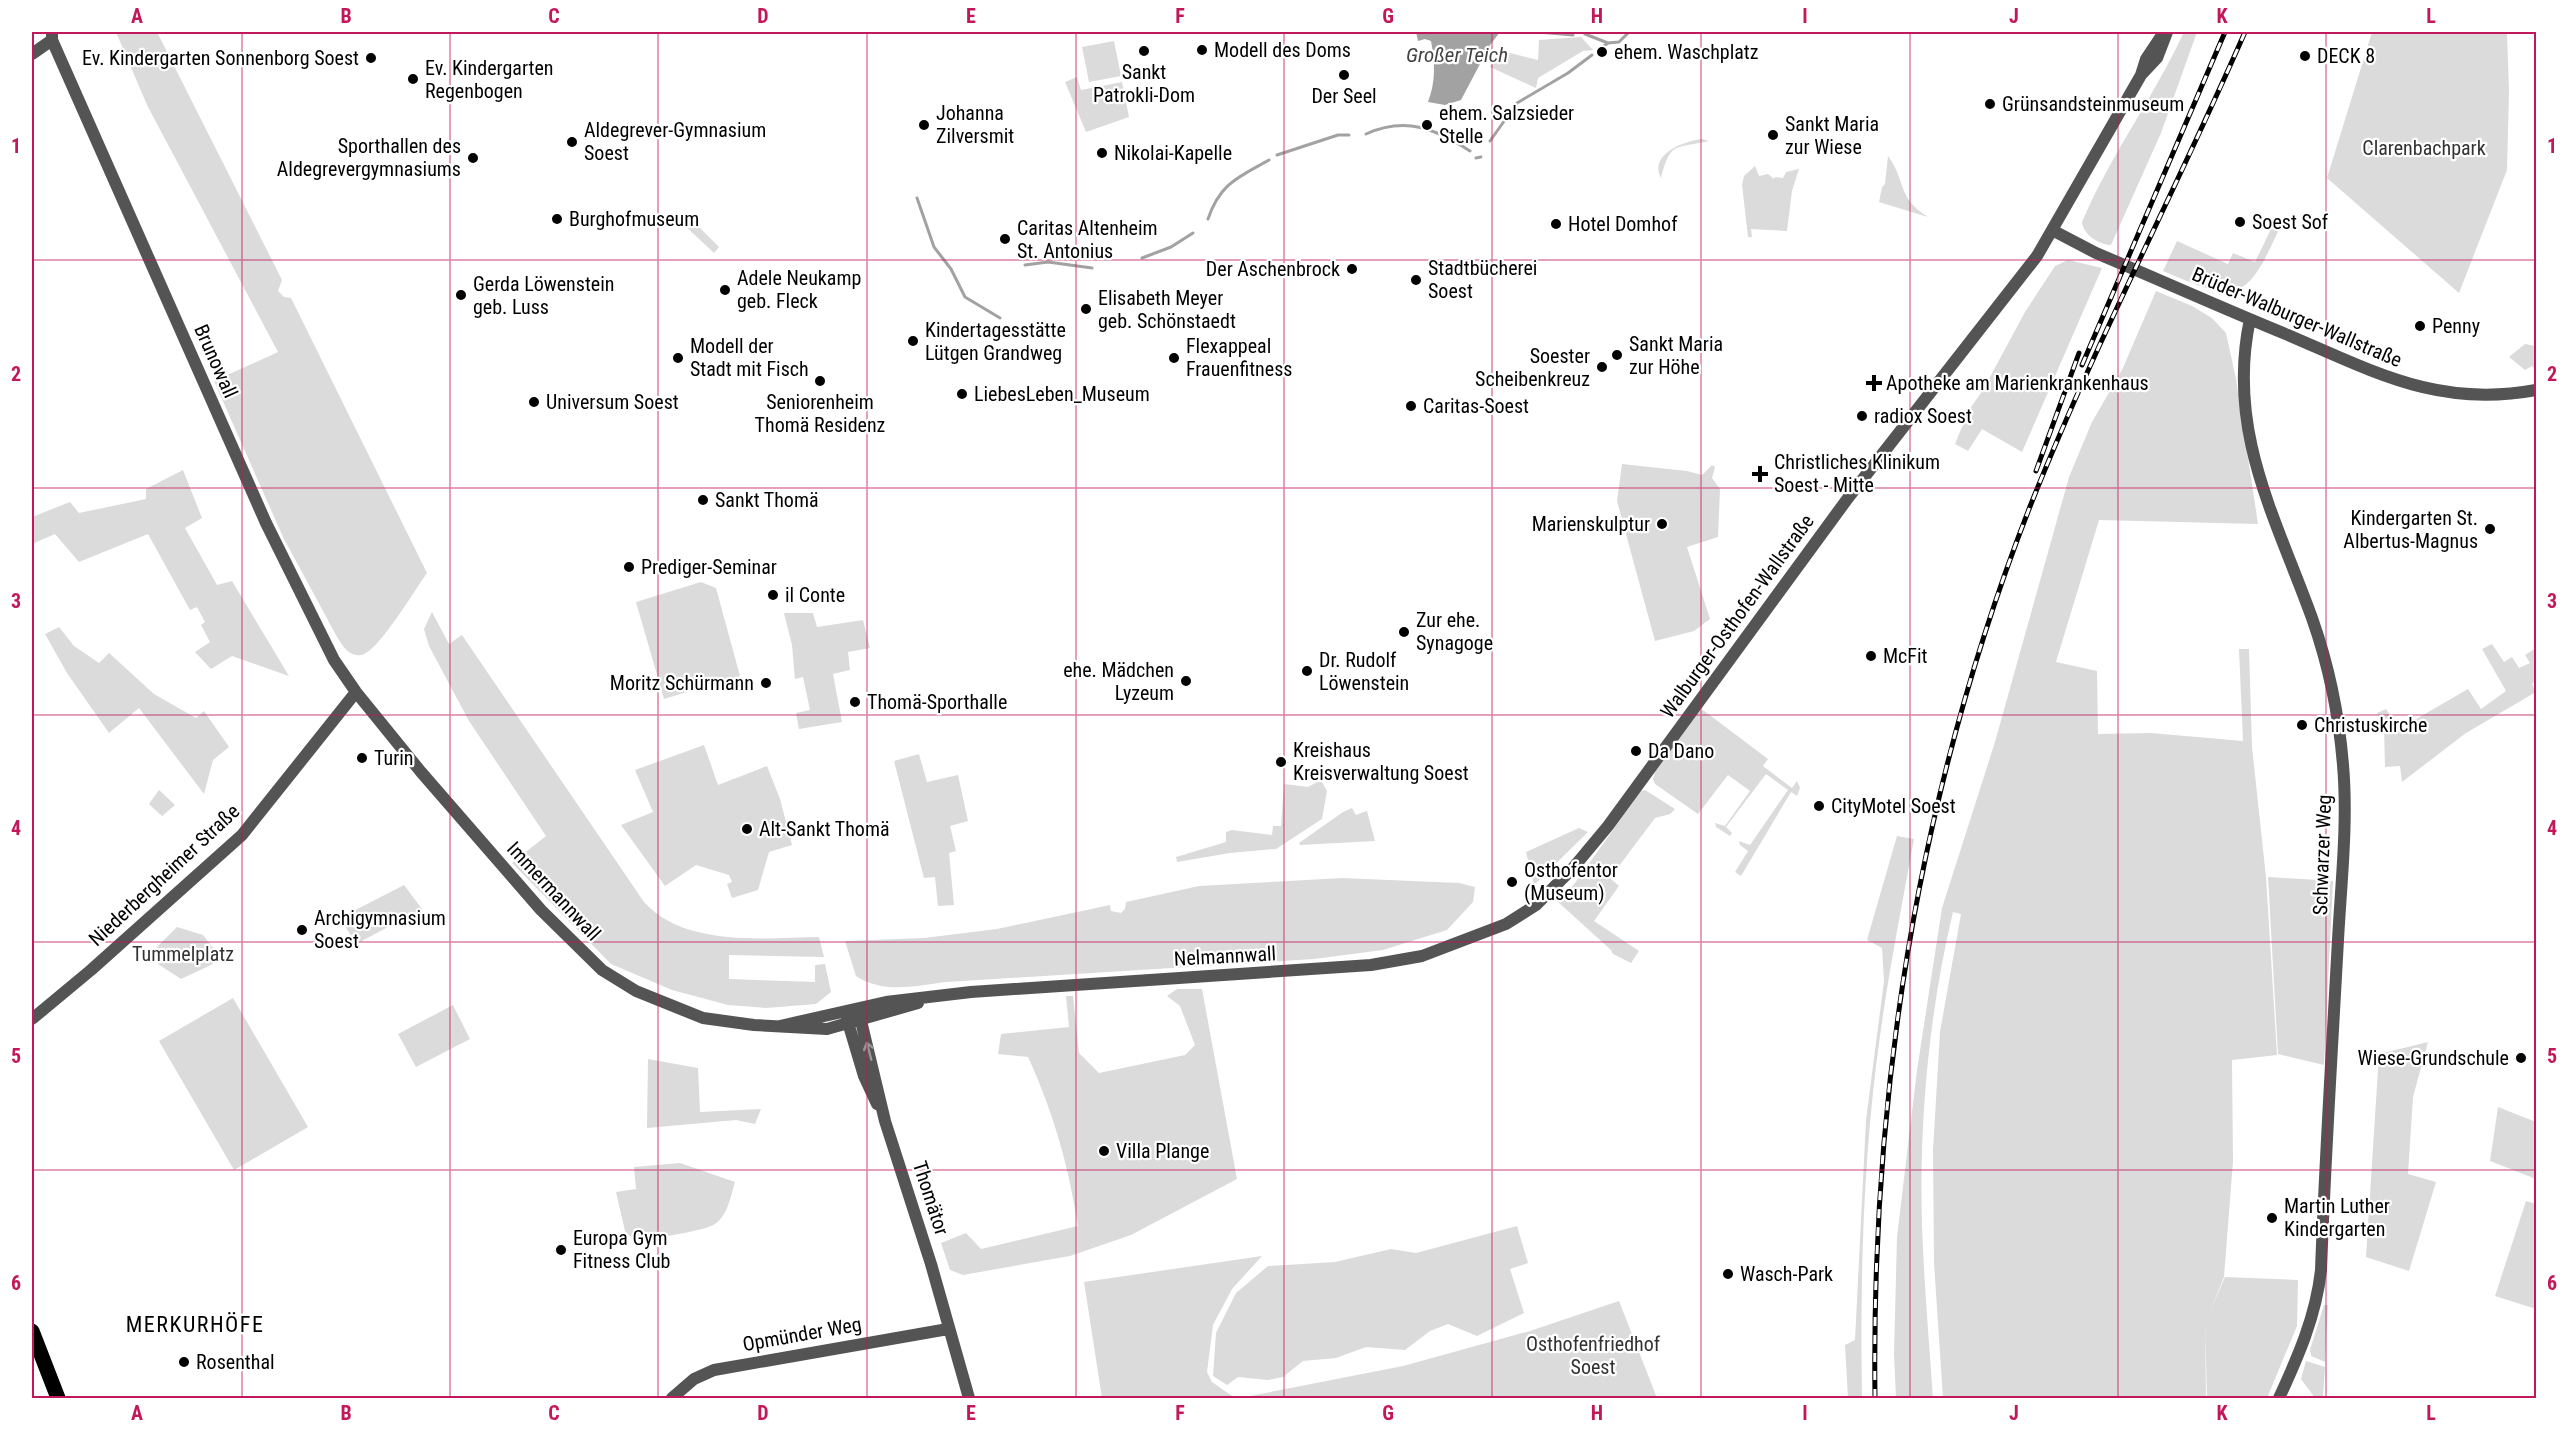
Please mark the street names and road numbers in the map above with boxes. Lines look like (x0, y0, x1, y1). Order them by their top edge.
street label: Brüder-Walburger-Wallstraße (2188, 262, 2406, 372)
street label: Brunowall (189, 320, 243, 402)
street label: Walburger-Osthofen-Wallstraße (1655, 510, 1819, 722)
street label: Schwarzer Weg (2308, 794, 2336, 916)
street label: Niederbergheimer Straße (84, 799, 244, 951)
street label: Immermannwall (502, 837, 606, 945)
street label: Nelmannwall (1173, 941, 1277, 971)
street label: Thomätor (908, 1158, 954, 1238)
street label: Opmünder Weg (741, 1312, 863, 1356)

